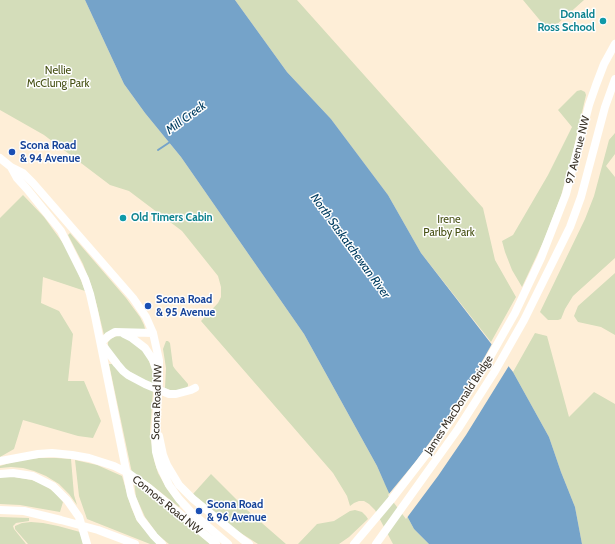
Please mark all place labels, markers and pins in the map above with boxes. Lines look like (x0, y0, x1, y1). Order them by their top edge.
place label: Donald Ross School (537, 8, 595, 34)
marker: Donald Ross School (598, 16, 608, 26)
place label: Scona Road & 94 Avenue (20, 139, 80, 165)
marker: Scona Road & 94 Avenue (7, 147, 17, 157)
place label: Old Timers Cabin (131, 211, 213, 225)
marker: Old Timers Cabin (118, 213, 128, 223)
place label: Scona Road & 95 Avenue (156, 293, 215, 319)
marker: Scona Road & 95 Avenue (143, 301, 153, 311)
place label: Scona Road & 96 Avenue (207, 498, 266, 524)
marker: Scona Road & 96 Avenue (194, 506, 204, 516)

